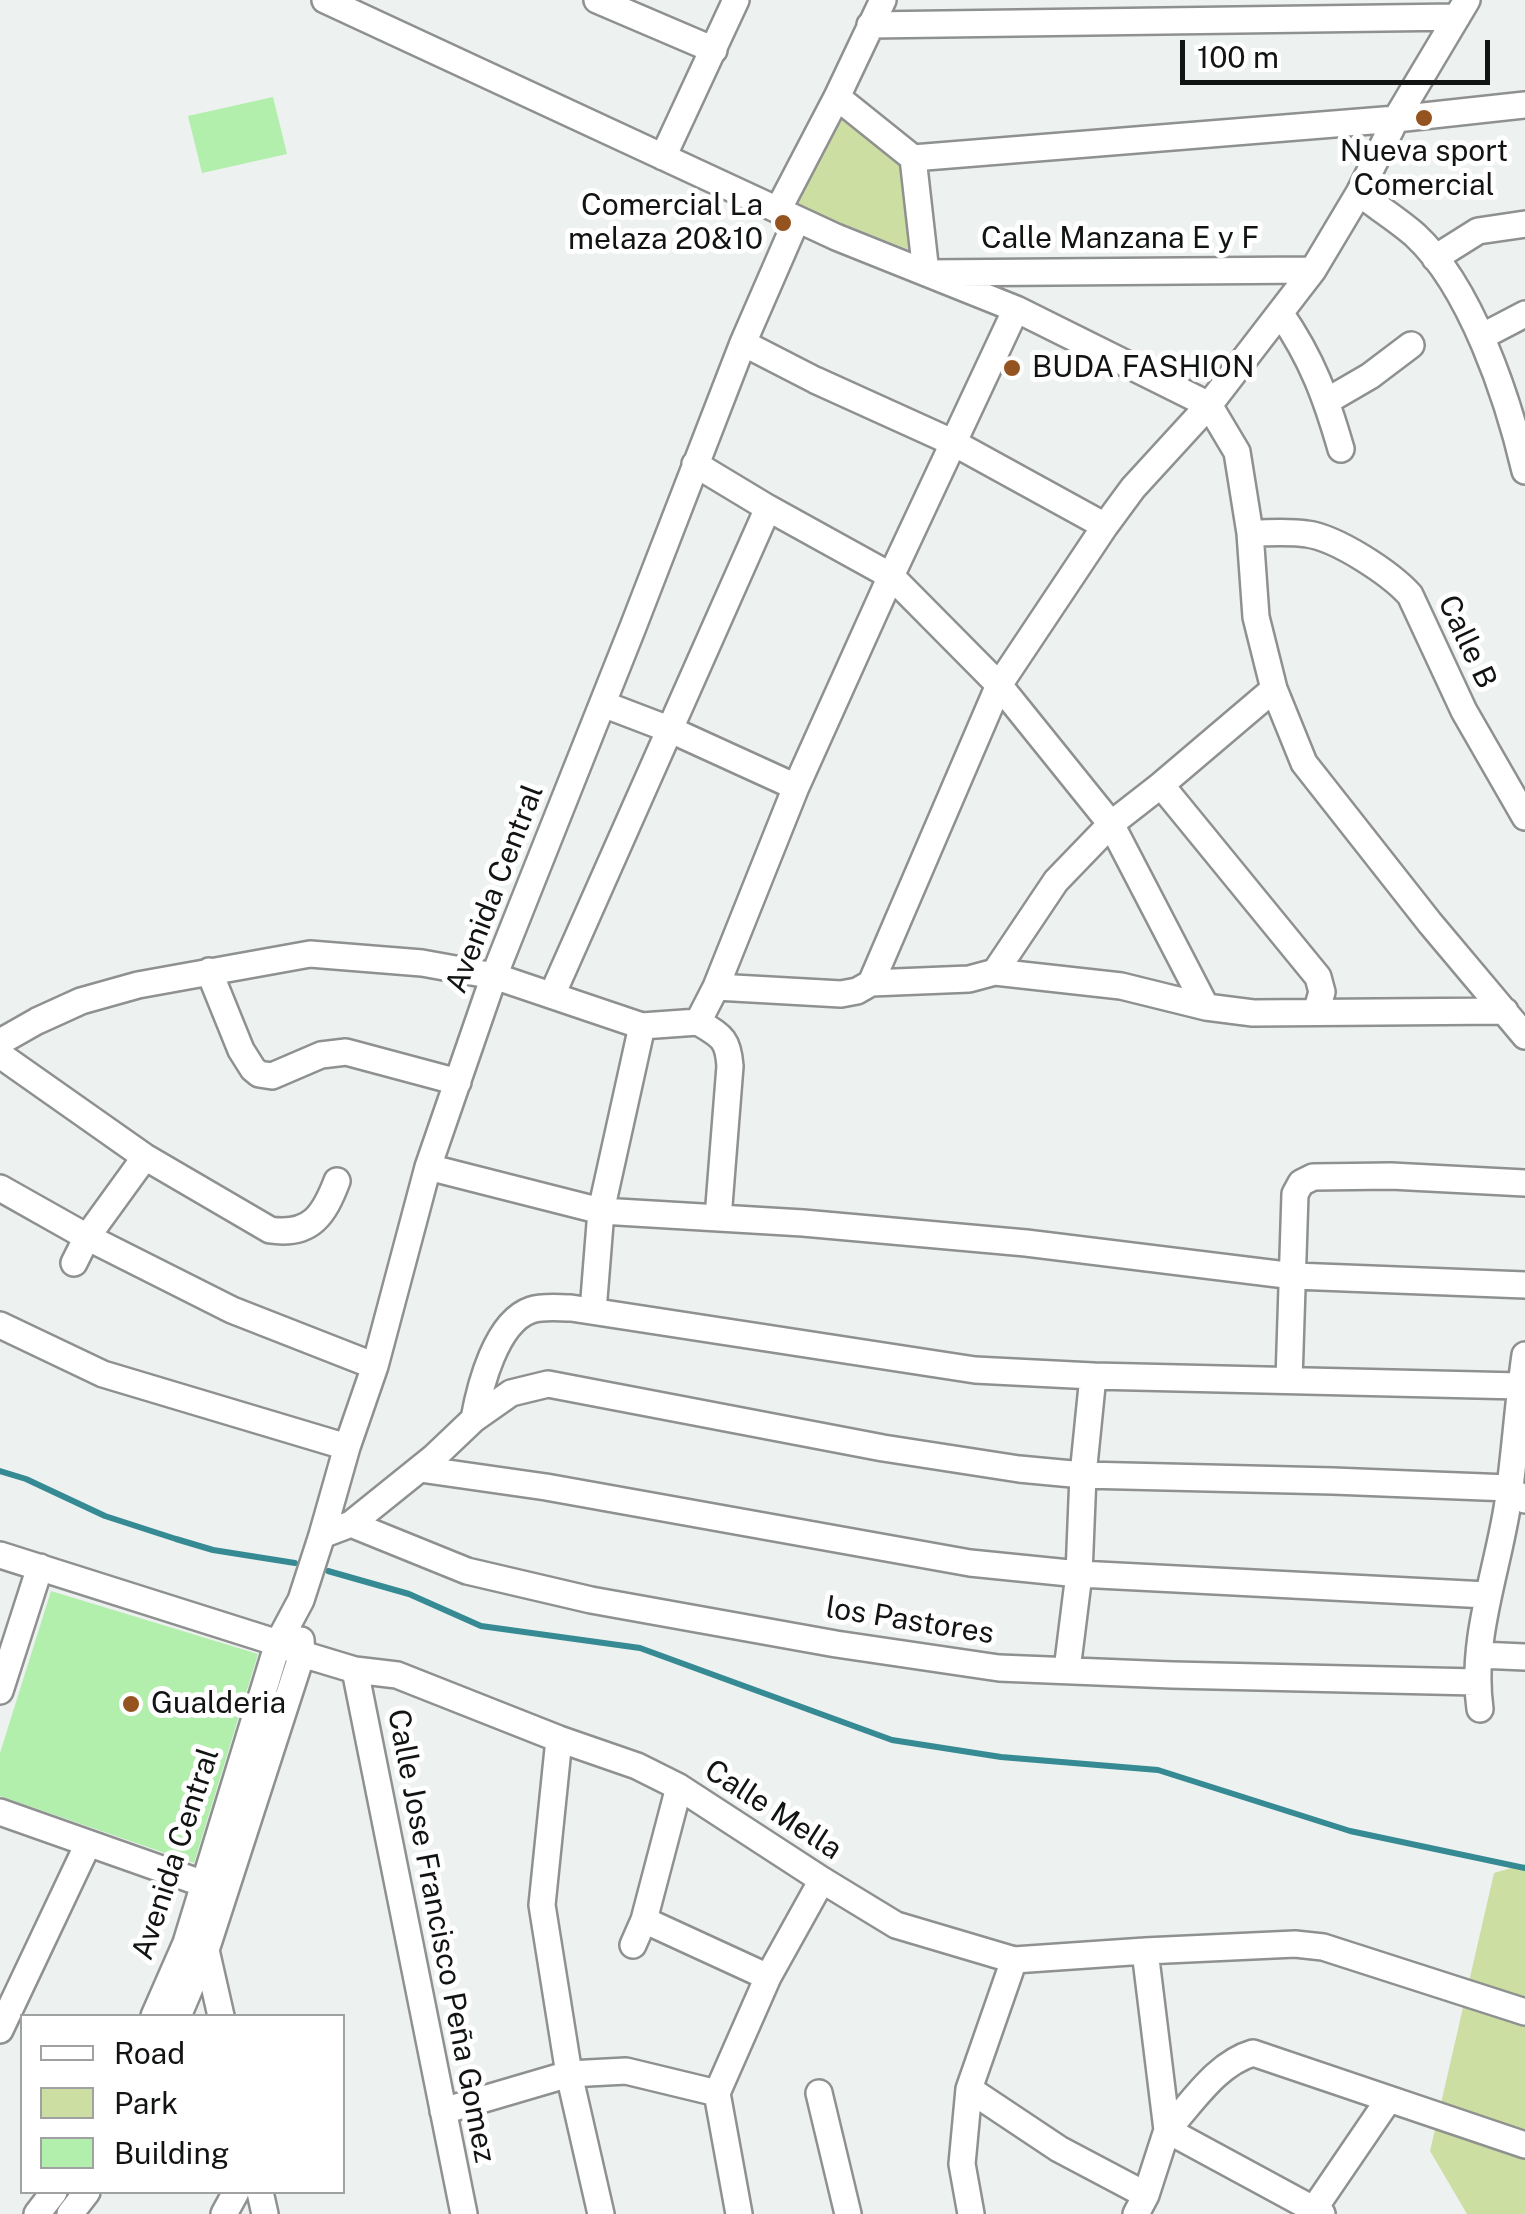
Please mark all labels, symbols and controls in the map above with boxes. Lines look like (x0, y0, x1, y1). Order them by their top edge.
scale bar (1185, 20, 1495, 82)
text: 100 m (1197, 39, 1279, 75)
marker: Nueva sport Comercial (1413, 107, 1435, 129)
place label: Nueva sport Comercial (1340, 134, 1508, 204)
place label: Comercial La melaza 20&10 (568, 188, 763, 258)
marker: Comercial La melaza 20&10 (772, 212, 794, 234)
street label: Calle Manzana E y F (981, 221, 1259, 257)
place label: BUDA FASHION (1032, 350, 1255, 386)
marker: BUDA FASHION (1001, 357, 1023, 379)
street label: Calle B (1430, 590, 1504, 694)
street label: Avenida Central (439, 780, 551, 998)
street label: los Pastores (823, 1590, 997, 1652)
place label: Gualderia (151, 1686, 286, 1722)
marker: Gualderia (120, 1693, 142, 1715)
street label: Calle Jose Francisco Peña Gomez (379, 1706, 503, 2166)
street label: Avenida Central (125, 1744, 227, 1964)
street label: Calle Mella (698, 1752, 848, 1868)
legend (20, 2014, 345, 2194)
text: Road (114, 2035, 185, 2071)
text: Park (114, 2085, 178, 2121)
text: Building (114, 2135, 229, 2171)

